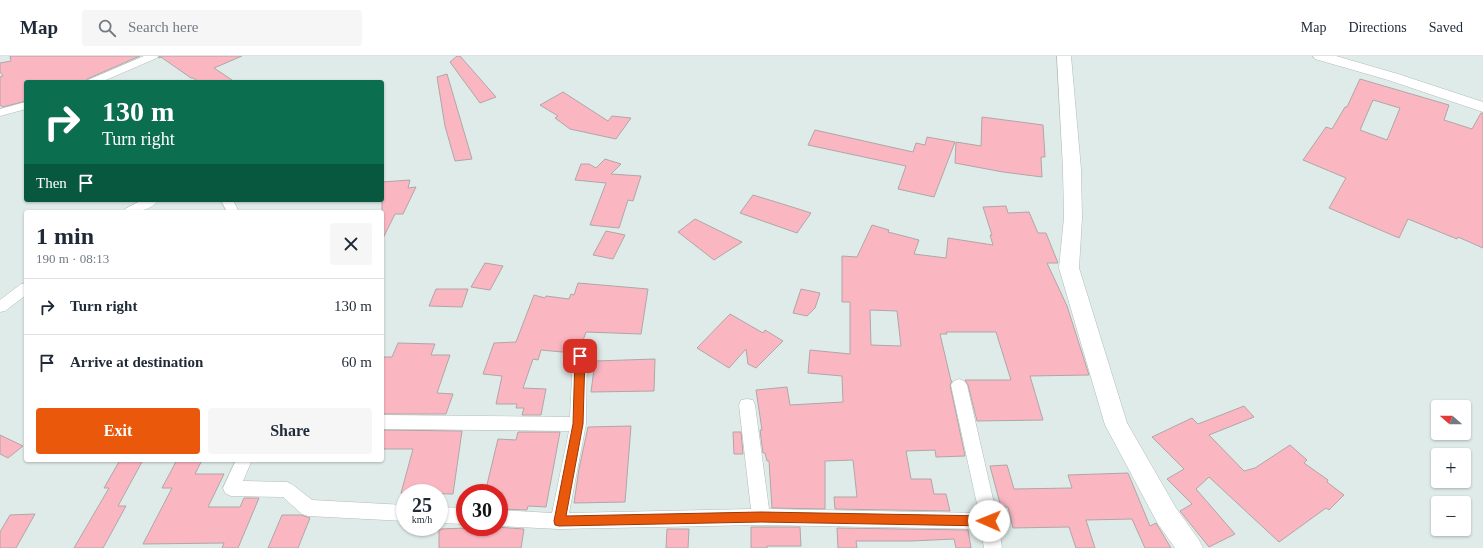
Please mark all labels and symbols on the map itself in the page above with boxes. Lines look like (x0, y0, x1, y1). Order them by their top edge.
pin (563, 339, 597, 373)
north arrow (1431, 400, 1471, 440)
speed limit sign: 30 (456, 484, 508, 536)
position arrow (968, 500, 1010, 542)

